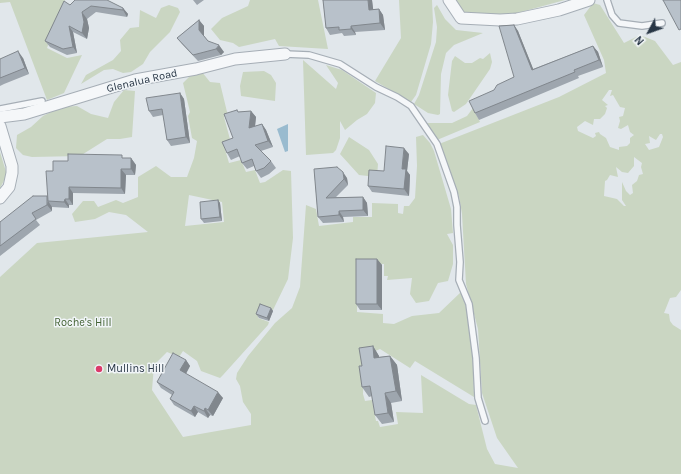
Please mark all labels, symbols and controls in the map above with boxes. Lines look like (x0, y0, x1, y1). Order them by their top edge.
north arrow (629, 12, 669, 52)
text: N (632, 33, 647, 47)
street label: Glenalua Road (105, 66, 179, 96)
park label: Roche's Hill (54, 316, 112, 330)
place label: Mullins Hill (107, 362, 164, 376)
marker: Mullins Hill (94, 364, 104, 374)

